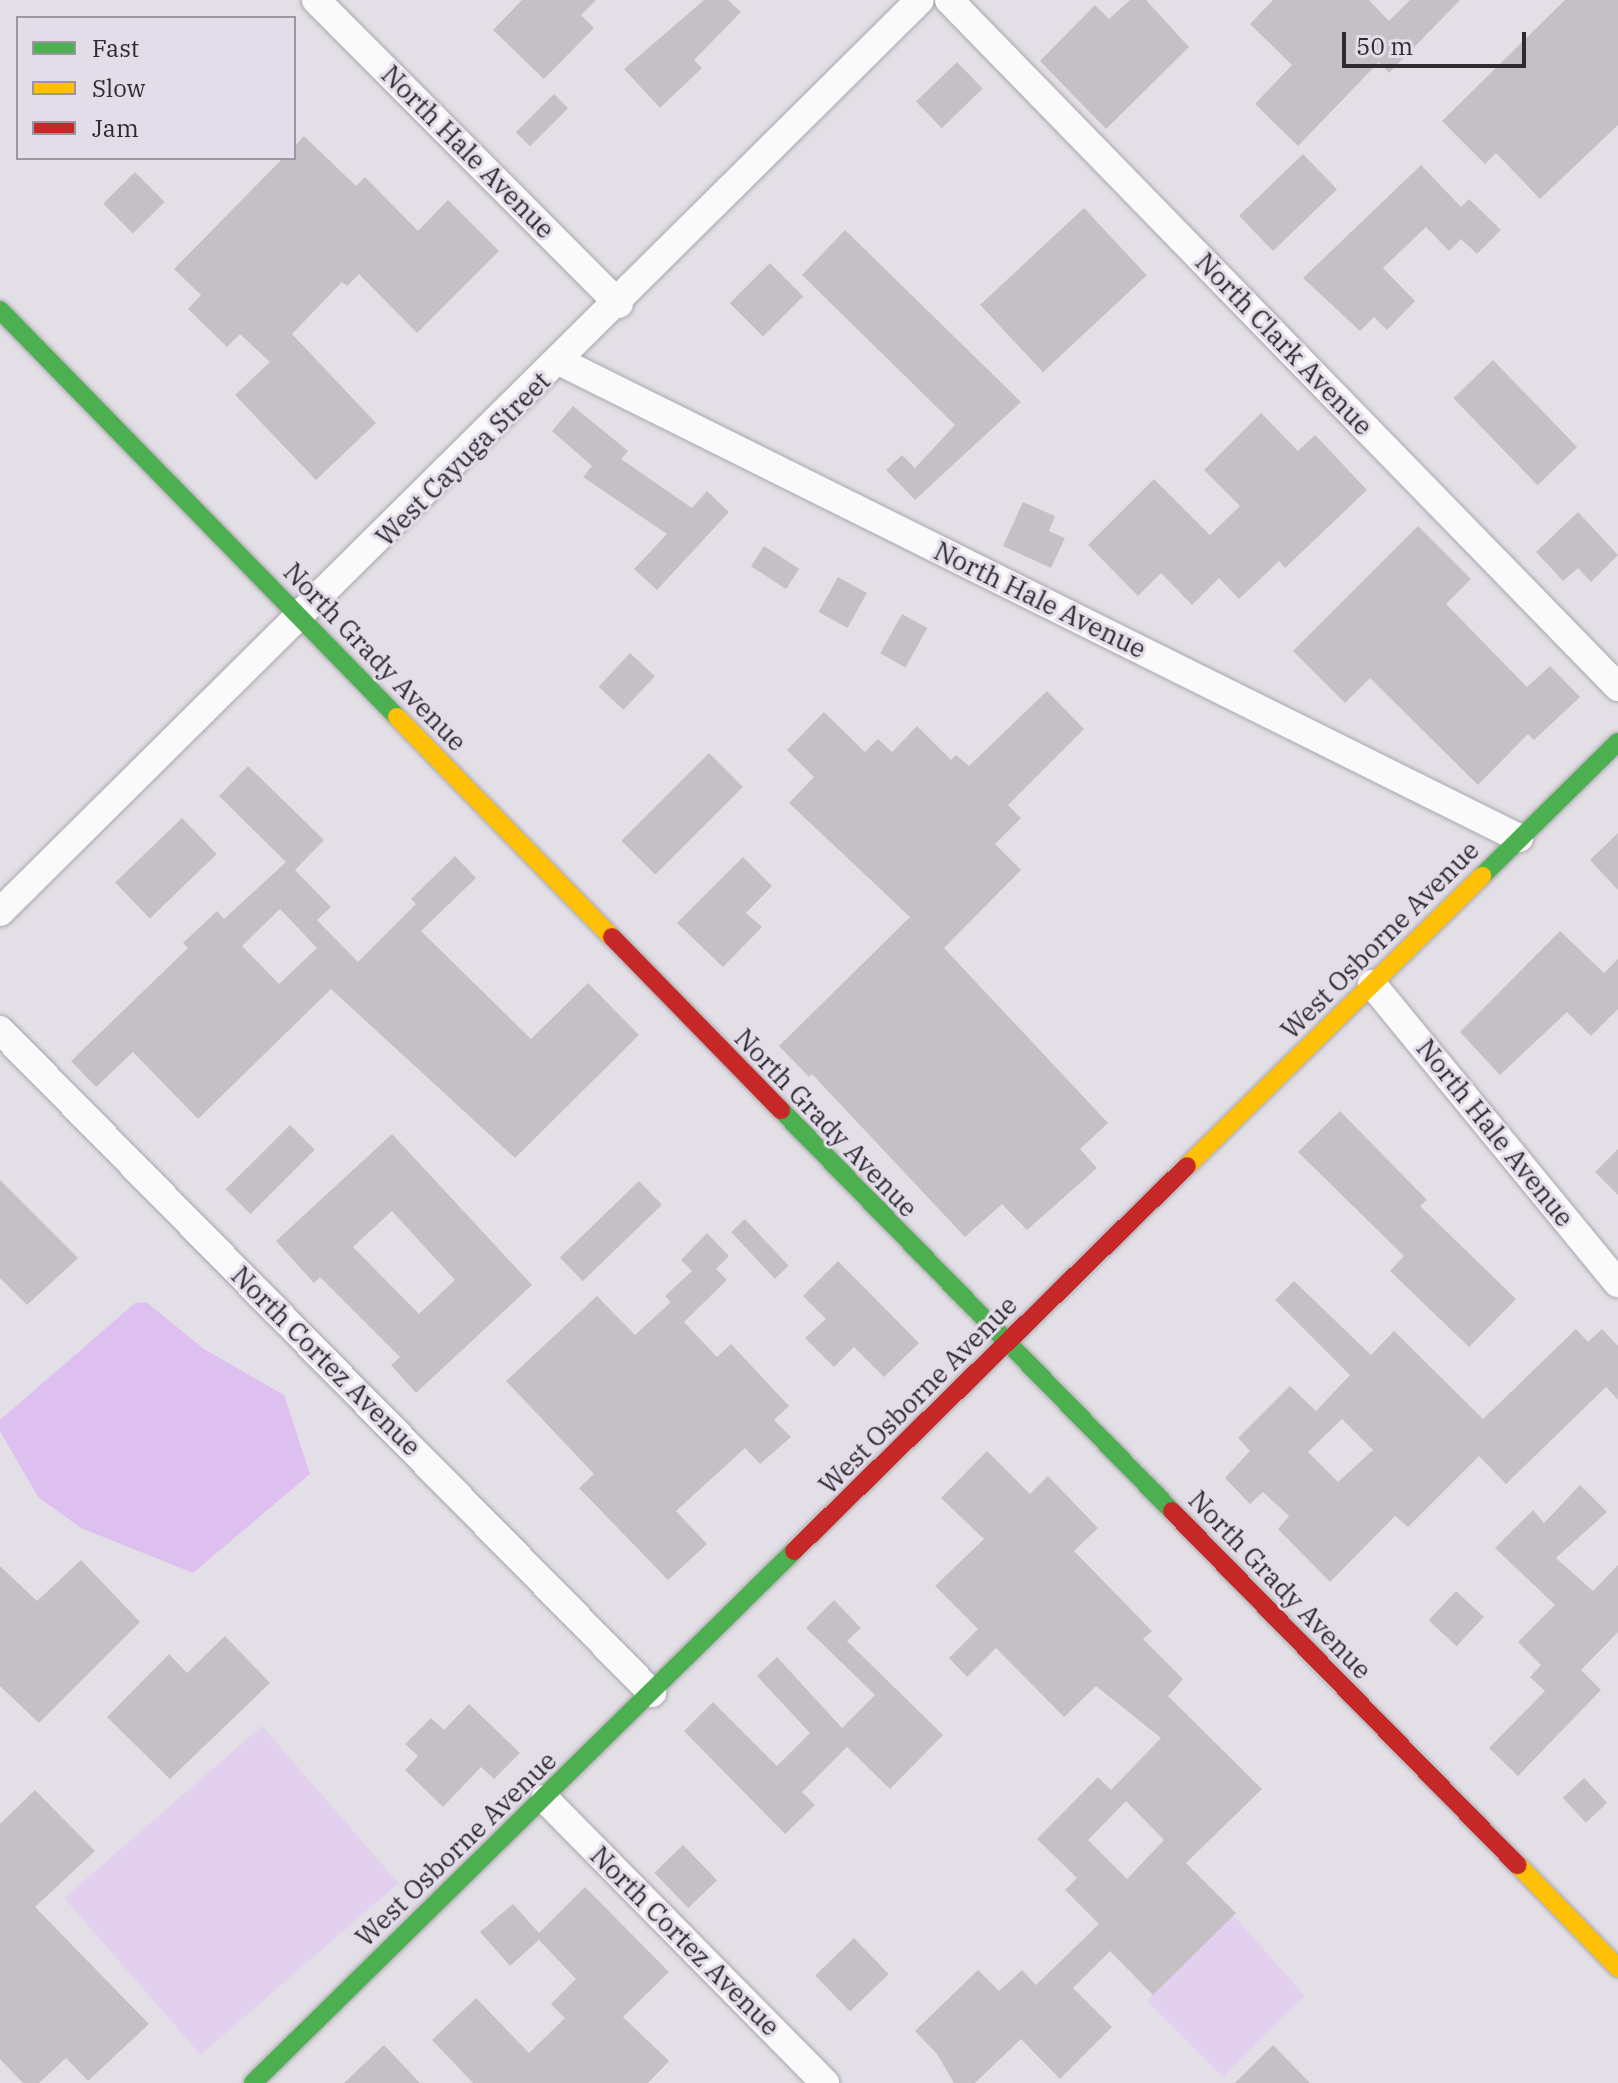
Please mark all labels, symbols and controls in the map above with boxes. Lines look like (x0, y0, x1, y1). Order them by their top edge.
legend (16, 16, 296, 160)
scale bar (1346, 16, 1530, 66)
text: 50 m (1356, 30, 1413, 62)
text: Fast (92, 32, 139, 64)
street label: North Hale Avenue (375, 59, 561, 245)
text: Slow (92, 72, 145, 104)
text: Jam (92, 112, 139, 144)
street label: North Clark Avenue (1189, 246, 1379, 442)
street label: West Cayuga Street (369, 365, 557, 553)
street label: North Hale Avenue (929, 535, 1151, 665)
street label: North Grady Avenue (277, 556, 473, 758)
street label: West Osborne Avenue (1275, 835, 1485, 1045)
street label: North Grady Avenue (728, 1022, 924, 1224)
street label: North Hale Avenue (1410, 1033, 1580, 1233)
street label: North Cortez Avenue (225, 1260, 427, 1462)
street label: West Osborne Avenue (813, 1290, 1023, 1500)
street label: North Grady Avenue (1182, 1484, 1378, 1686)
street label: West Osborne Avenue (349, 1745, 563, 1953)
street label: North Cortez Avenue (584, 1840, 786, 2042)

